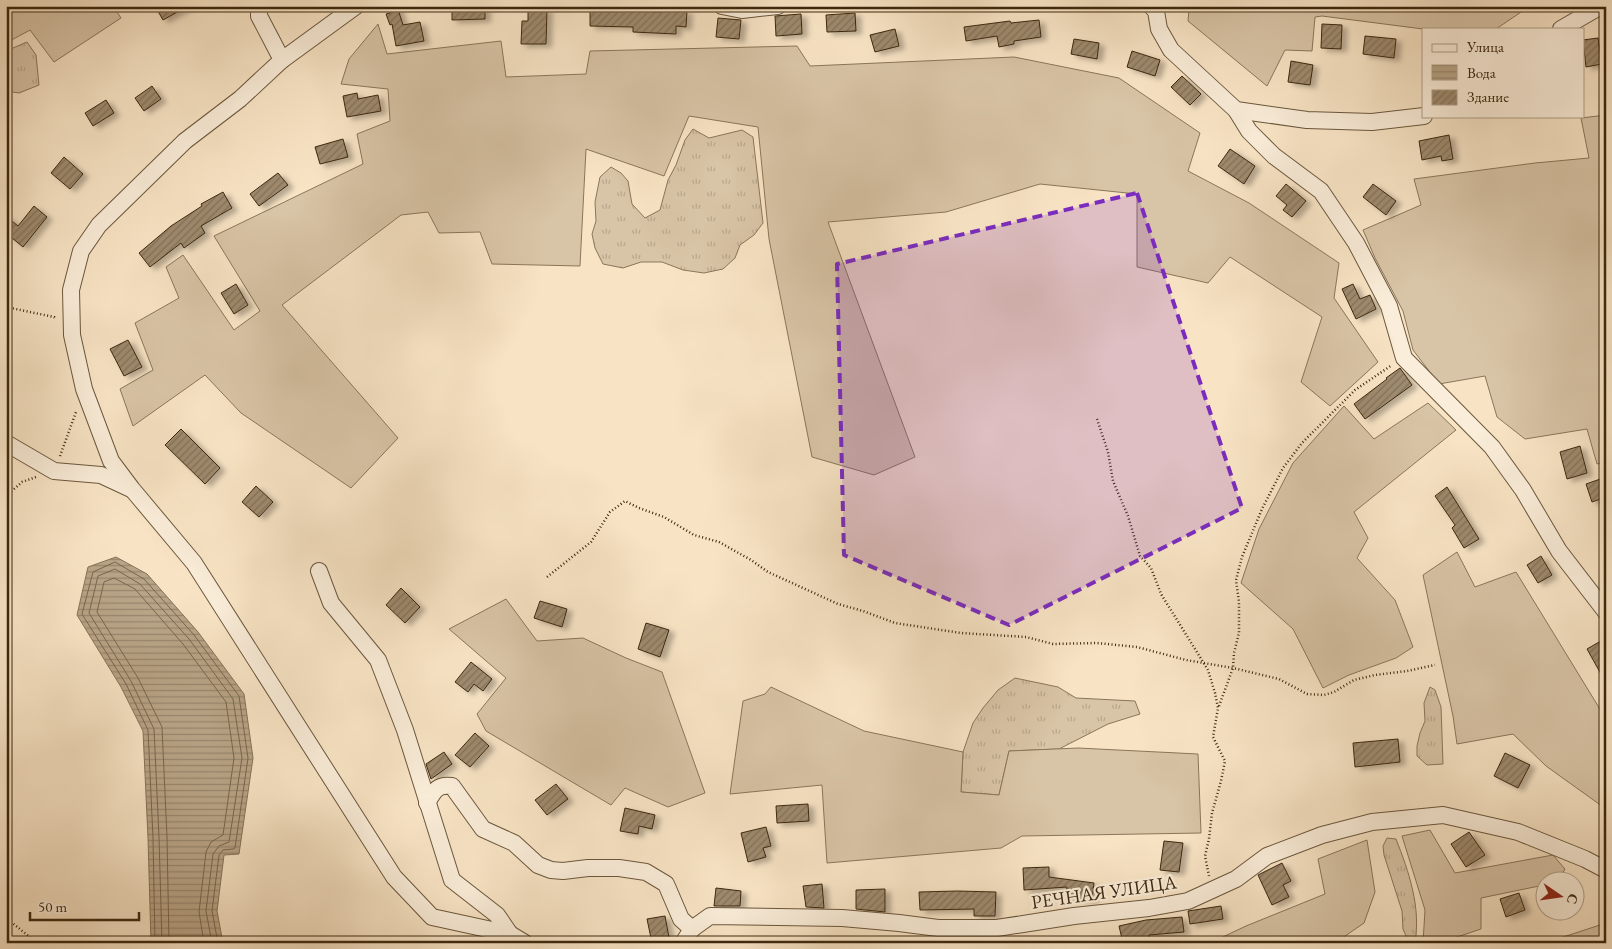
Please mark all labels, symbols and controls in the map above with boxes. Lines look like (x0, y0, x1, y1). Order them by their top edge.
legend (1422, 28, 1584, 118)
text: Улица (1466, 37, 1504, 56)
text: Вода (1467, 63, 1496, 82)
text: Здание (1467, 87, 1509, 106)
street label: РЕЧНАЯ УЛИЦА (1030, 869, 1179, 915)
north arrow (1534, 872, 1584, 922)
scale bar (30, 889, 139, 921)
text: С (1563, 892, 1583, 906)
text: 50 m (38, 897, 67, 916)

